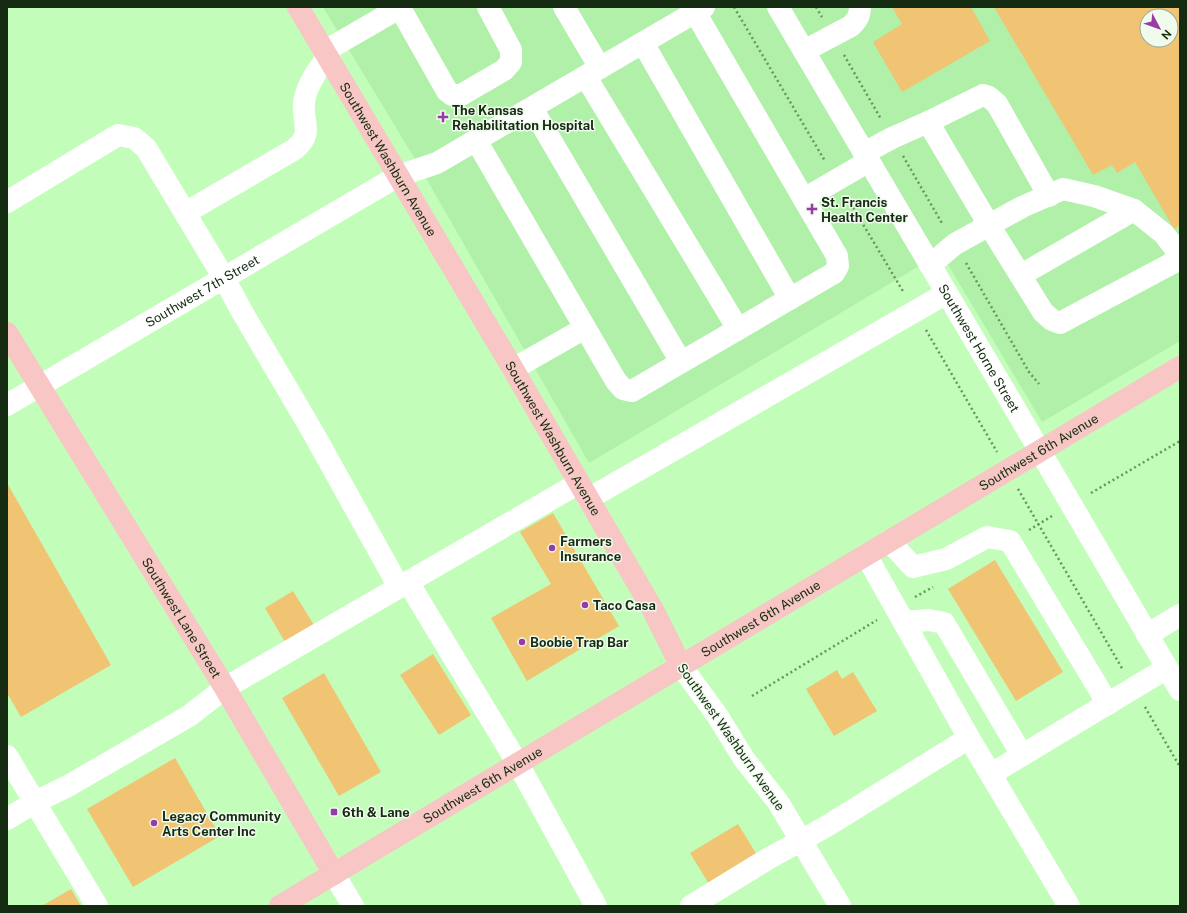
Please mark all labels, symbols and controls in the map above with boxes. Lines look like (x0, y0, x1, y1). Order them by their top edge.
north arrow (1139, 8, 1179, 48)
text: N (1159, 27, 1174, 42)
street label: Southwest Washburn Avenue (337, 79, 440, 239)
place label: The Kansas Rehabilitation Hospital (452, 103, 595, 133)
marker: The Kansas Rehabilitation Hospital (437, 111, 449, 123)
place label: St. Francis Health Center (821, 195, 909, 225)
marker: St. Francis Health Center (806, 203, 818, 215)
street label: Southwest 7th Street (142, 252, 262, 330)
street label: Southwest Horne Street (936, 281, 1023, 415)
street label: Southwest Washburn Avenue (502, 358, 604, 518)
street label: Southwest 6th Avenue (976, 410, 1101, 493)
place label: Farmers Insurance (560, 534, 621, 564)
marker: Farmers Insurance (547, 543, 557, 553)
street label: Southwest Lane Street (139, 555, 224, 681)
street label: Southwest 6th Avenue (698, 577, 823, 660)
place label: Taco Casa (593, 598, 656, 613)
marker: Taco Casa (580, 600, 590, 610)
place label: Boobie Trap Bar (530, 635, 629, 650)
marker: Boobie Trap Bar (517, 637, 527, 647)
street label: Southwest Washburn Avenue (674, 660, 788, 814)
street label: Southwest 6th Avenue (420, 743, 545, 826)
place label: 6th & Lane (342, 805, 410, 820)
marker: 6th & Lane (329, 807, 339, 817)
place label: Legacy Community Arts Center Inc (162, 809, 282, 839)
marker: Legacy Community Arts Center Inc (149, 818, 159, 828)

